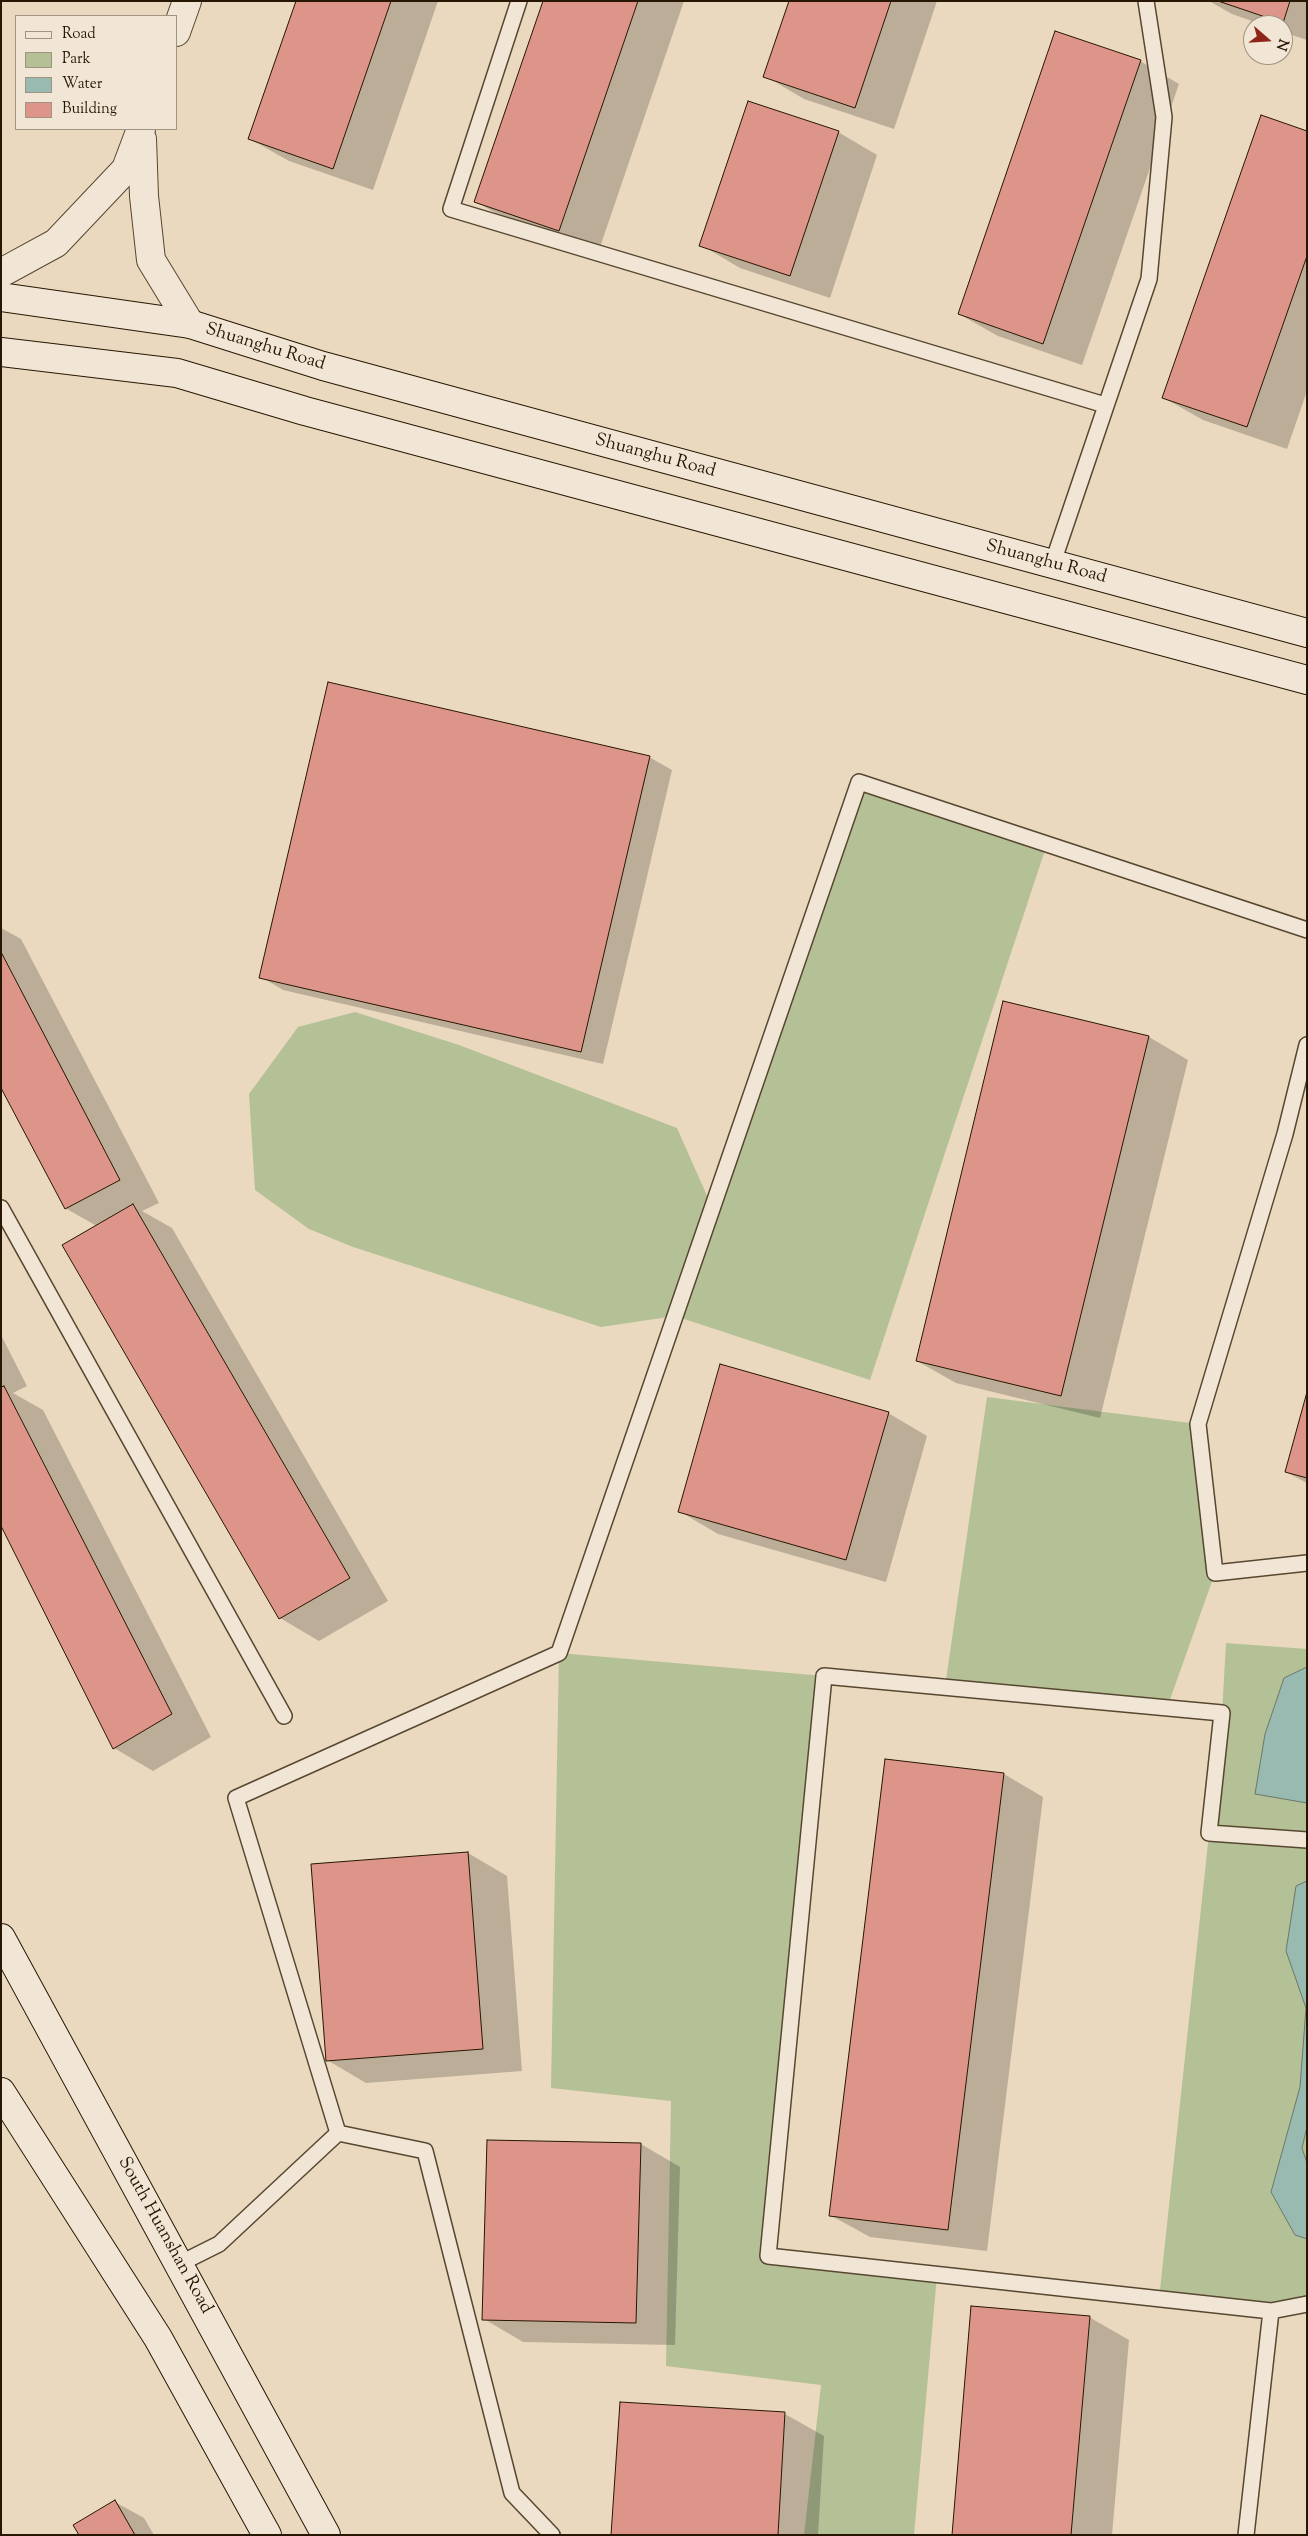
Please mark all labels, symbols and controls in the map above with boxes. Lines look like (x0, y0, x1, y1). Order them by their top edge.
legend (15, 15, 178, 130)
north arrow (1243, 15, 1293, 65)
text: Road (62, 24, 96, 45)
text: N (1270, 36, 1293, 53)
text: Park (62, 49, 91, 70)
text: Water (62, 74, 102, 95)
text: Building (62, 99, 117, 120)
street label: Shuanghu Road (203, 320, 327, 376)
street label: Shuanghu Road (592, 431, 718, 483)
street label: Shuanghu Road (983, 537, 1109, 589)
street label: South Huanshan Road (112, 2154, 216, 2318)

